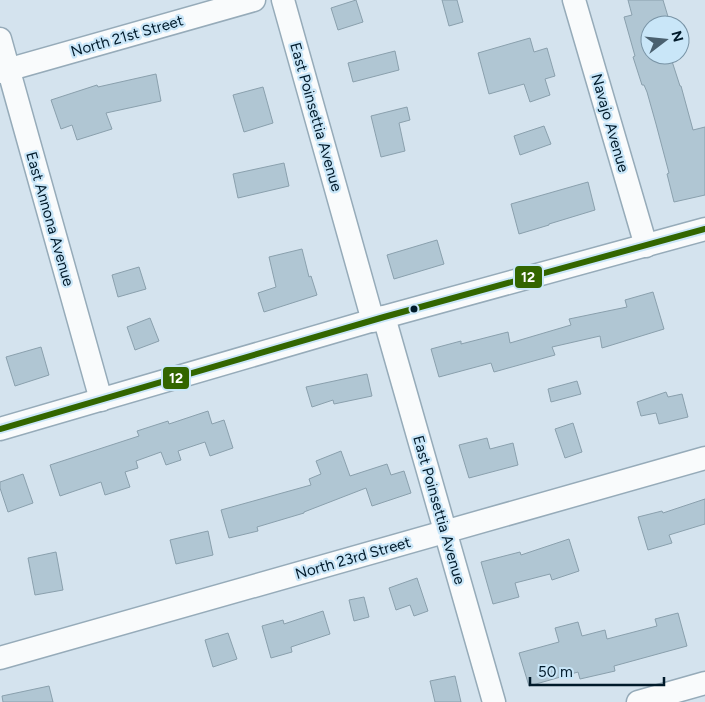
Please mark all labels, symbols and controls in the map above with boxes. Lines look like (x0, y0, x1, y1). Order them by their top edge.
street label: North 21st Street (69, 11, 186, 61)
north arrow (640, 15, 690, 65)
text: N (667, 29, 687, 44)
street label: East Poinsettia Avenue (286, 40, 346, 194)
street label: Navajo Avenue (587, 72, 633, 174)
street label: East Annona Avenue (22, 150, 78, 288)
line badge: 12 (514, 265, 543, 289)
text: 12 (521, 269, 535, 286)
unlabelled marker (409, 304, 419, 314)
line badge: 12 (162, 366, 190, 390)
text: 12 (169, 370, 183, 387)
street label: East Poinsettia Avenue (409, 433, 469, 587)
street label: North 23rd Street (293, 533, 413, 583)
scale bar (530, 654, 664, 686)
text: 50 m (538, 663, 573, 681)

